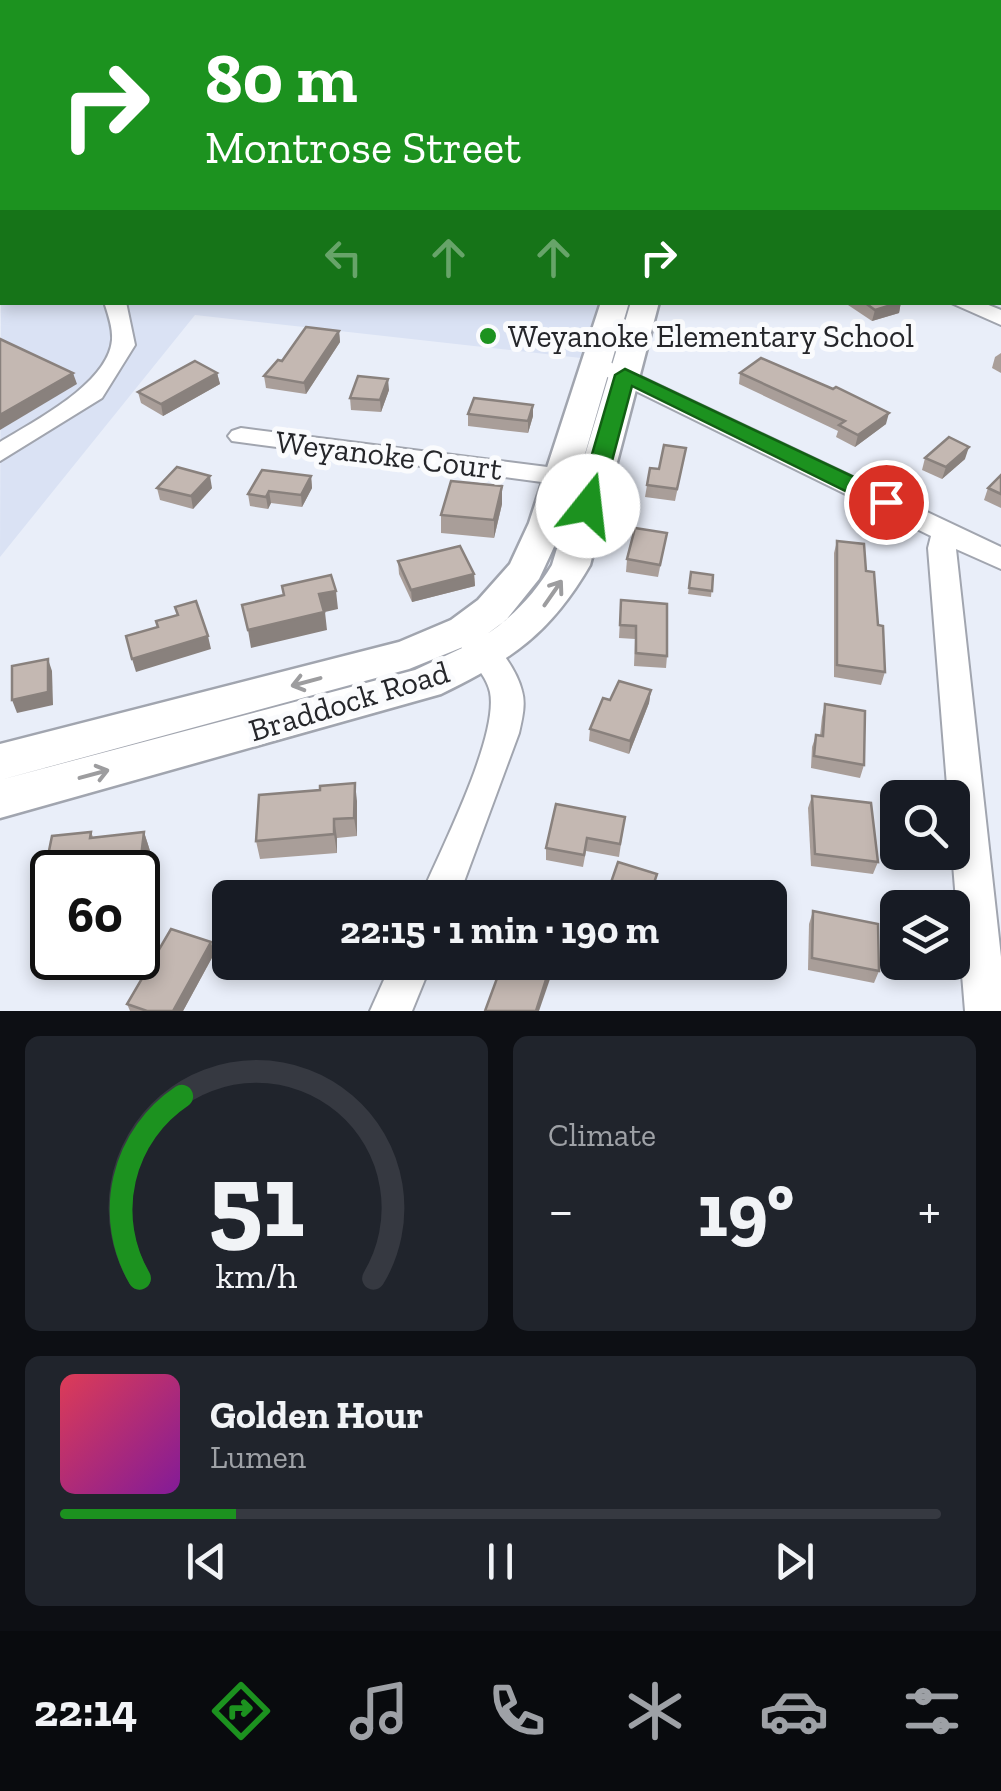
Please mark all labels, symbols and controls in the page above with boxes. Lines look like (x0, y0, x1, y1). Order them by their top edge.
text: 80 m (205, 36, 357, 120)
icon: right (40, 40, 170, 170)
text: Montrose Street (205, 121, 521, 175)
icon: left (316, 230, 371, 285)
icon: ahead (421, 230, 476, 285)
icon: ahead (526, 230, 581, 285)
icon: right (631, 230, 686, 285)
place label: Weyanoke Elementary School (508, 317, 914, 355)
marker: Weyanoke Elementary School (477, 325, 499, 347)
street label: Weyanoke Court (273, 422, 505, 488)
position arrow (536, 454, 640, 558)
pin (844, 460, 929, 545)
icon: arrive (859, 475, 914, 530)
one-way arrow (542, 580, 563, 607)
street label: Braddock Road (244, 652, 454, 749)
one-way arrow (291, 674, 322, 693)
one-way arrow (78, 764, 109, 783)
map controls (880, 780, 970, 980)
button: search (880, 780, 970, 870)
speed limit sign: 60 (30, 850, 160, 980)
button: layers (880, 890, 970, 980)
text: 22:15 · 1 min · 190 m (340, 907, 659, 953)
text: Climate (548, 1116, 656, 1154)
text: 51 (208, 1138, 305, 1263)
text: 19° (697, 1165, 794, 1255)
text: − (548, 1177, 574, 1243)
text: + (918, 1177, 941, 1243)
text: km/h (216, 1254, 297, 1297)
text: Golden Hour (210, 1392, 423, 1438)
text: Lumen (210, 1438, 306, 1476)
icon: previous (179, 1534, 234, 1589)
icon: pause (473, 1534, 528, 1589)
icon: next (767, 1534, 822, 1589)
icon: directions (206, 1676, 276, 1746)
icon: music (344, 1676, 414, 1746)
icon: phone (482, 1676, 552, 1746)
icon: climate (620, 1676, 690, 1746)
icon: car (759, 1676, 829, 1746)
icon: filters (897, 1676, 967, 1746)
text: 22:14 (34, 1684, 137, 1738)

